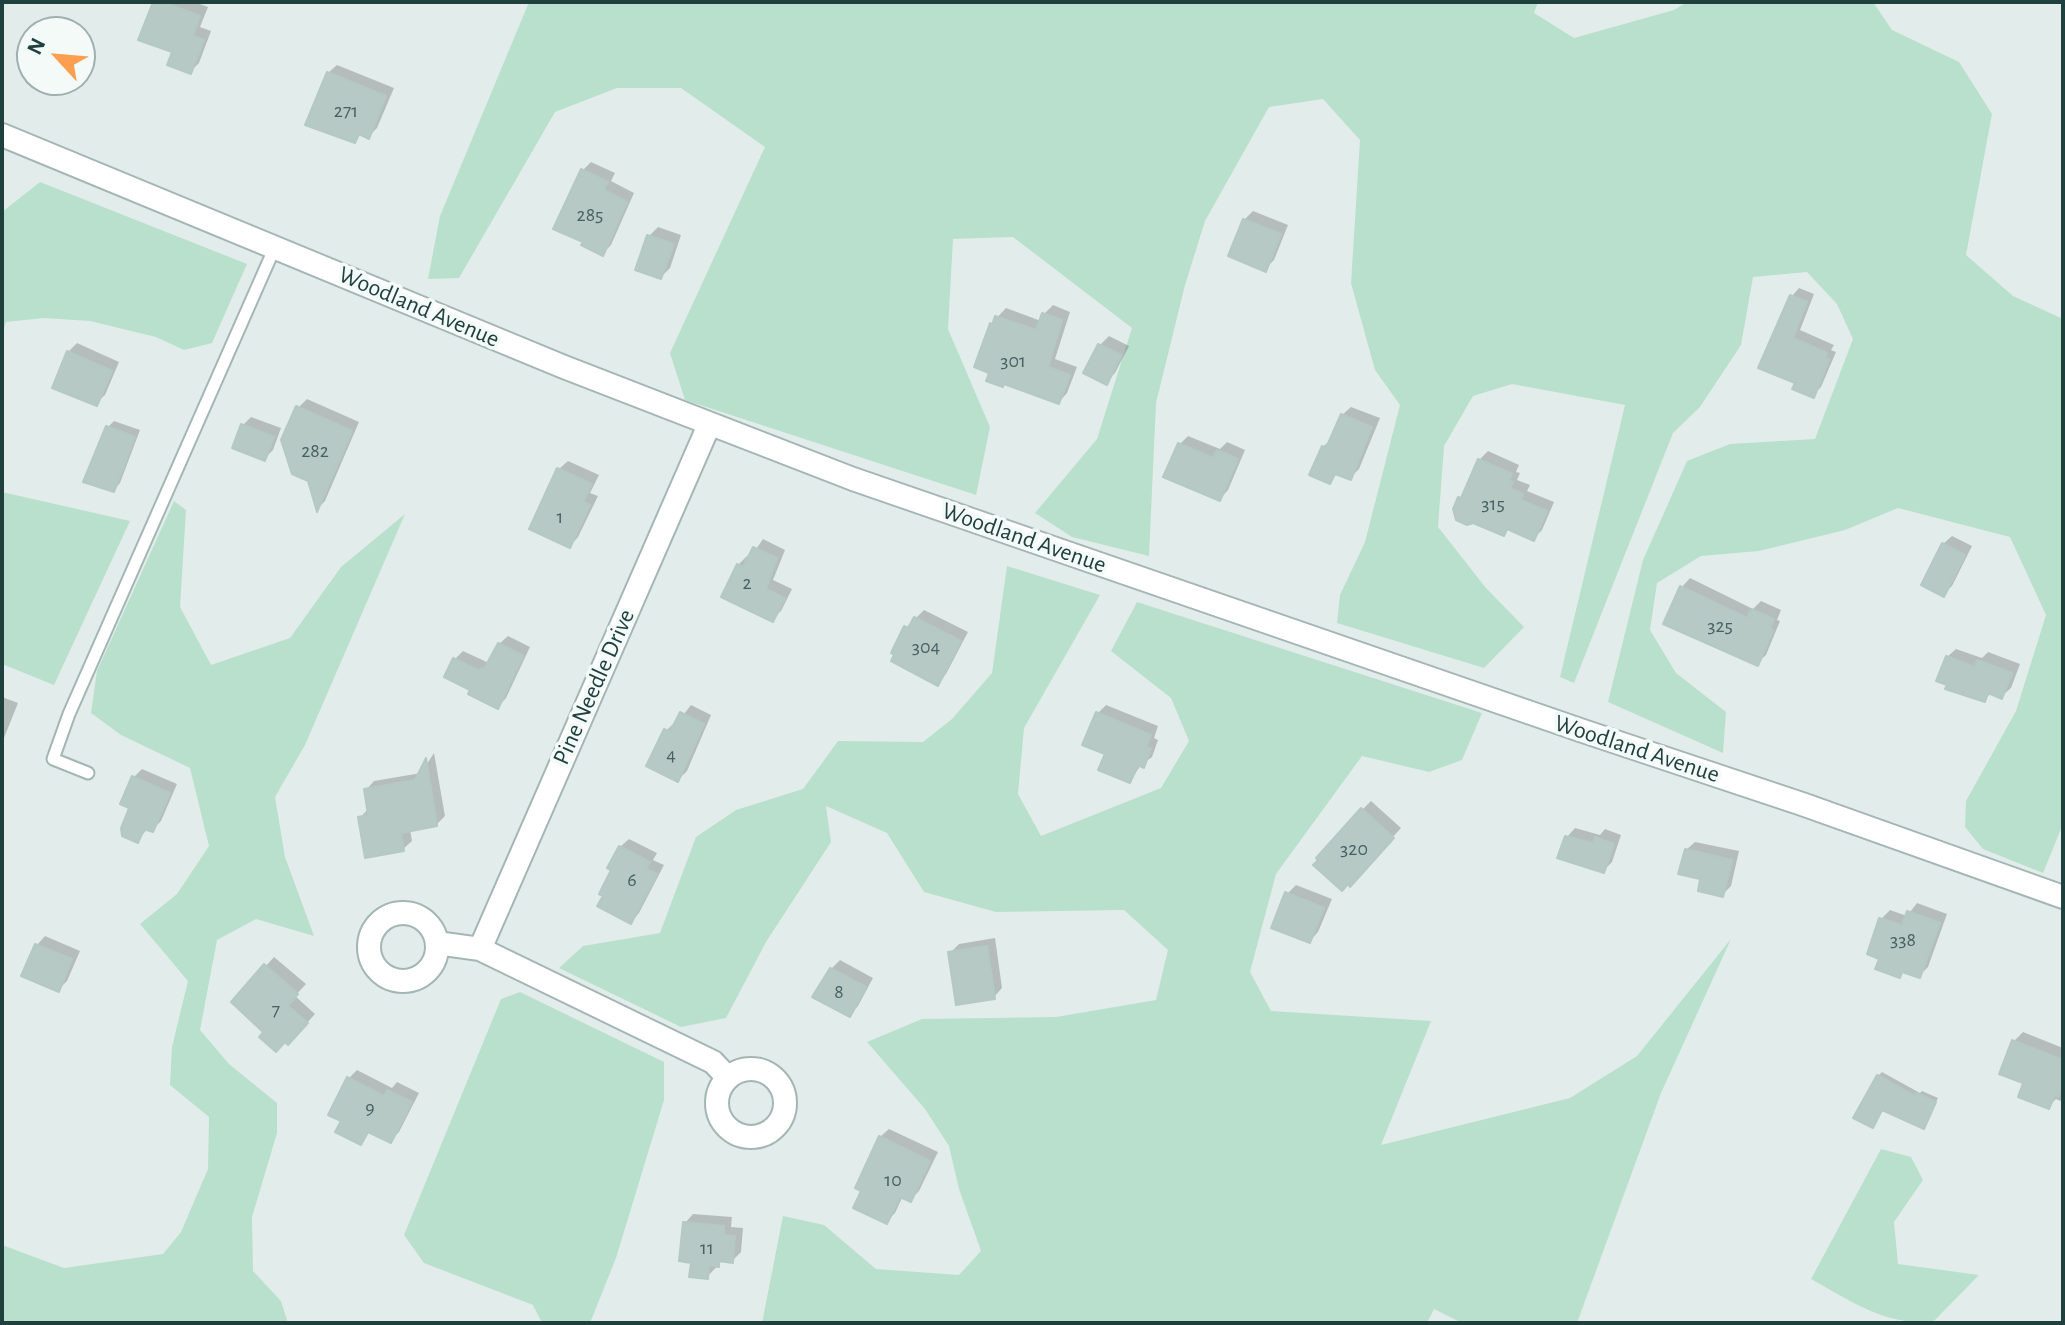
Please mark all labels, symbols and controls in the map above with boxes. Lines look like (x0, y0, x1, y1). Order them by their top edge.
north arrow (16, 16, 96, 96)
text: N (23, 35, 49, 58)
house number: 271 (334, 99, 358, 123)
house number: 285 (577, 203, 603, 227)
street label: Woodland Avenue (334, 260, 504, 354)
house number: 301 (1000, 349, 1026, 373)
house number: 282 (301, 439, 329, 463)
house number: 315 (1481, 492, 1505, 516)
street label: Woodland Avenue (938, 496, 1110, 580)
house number: 1 (557, 505, 563, 529)
house number: 2 (742, 571, 752, 595)
street label: Pine Needle Drive (547, 605, 641, 769)
house number: 325 (1707, 614, 1733, 638)
house number: 304 (912, 635, 940, 659)
street label: Woodland Avenue (1551, 709, 1723, 789)
house number: 4 (666, 743, 676, 767)
house number: 320 (1340, 837, 1368, 861)
house number: 6 (627, 868, 637, 892)
house number: 338 (1890, 928, 1916, 952)
house number: 8 (834, 980, 844, 1004)
house number: 7 (272, 998, 280, 1022)
house number: 9 (365, 1096, 375, 1120)
house number: 10 (884, 1168, 902, 1192)
house number: 11 (700, 1236, 714, 1260)

